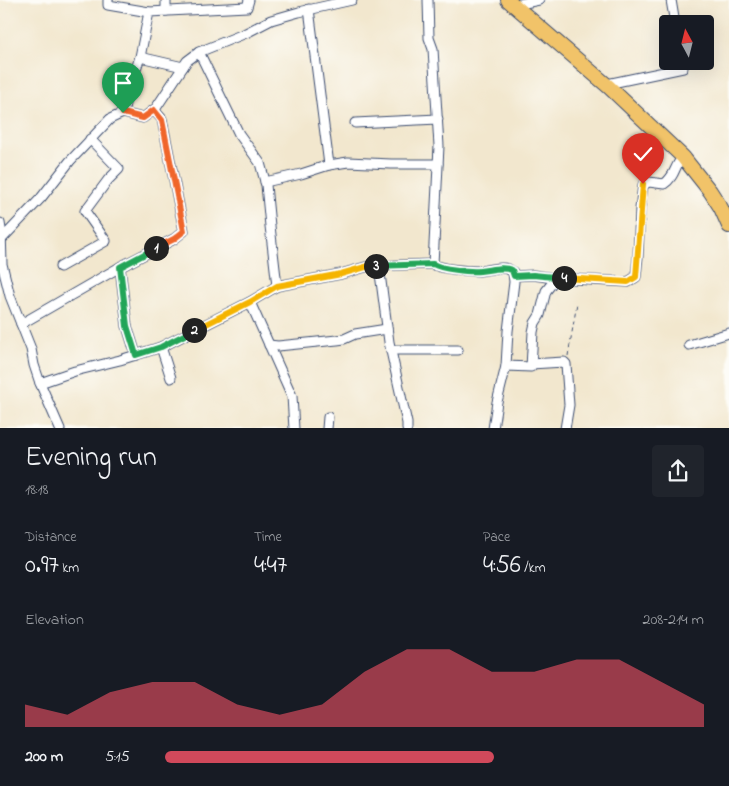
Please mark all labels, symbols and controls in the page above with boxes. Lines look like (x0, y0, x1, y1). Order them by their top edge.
north arrow (659, 15, 714, 70)
map controls (659, 15, 714, 70)
pin (102, 62, 144, 113)
icon: arrive (109, 69, 137, 97)
pin (622, 133, 664, 184)
icon: check (629, 140, 657, 168)
pin: 1 (144, 236, 168, 260)
text: 1 (154, 238, 159, 259)
pin: 3 (364, 254, 388, 278)
text: 3 (374, 256, 379, 277)
pin: 4 (552, 266, 576, 290)
text: 4 (562, 268, 567, 289)
pin: 2 (182, 318, 206, 342)
text: 2 (191, 320, 198, 341)
text: Evening run (25, 438, 157, 479)
button: share (652, 445, 704, 497)
text: 18:18 (25, 478, 49, 502)
text: Distance (25, 527, 77, 548)
text: Time (254, 527, 282, 548)
text: Pace (483, 527, 510, 548)
text: 0.97 (25, 548, 59, 584)
text: 4:47 (254, 548, 287, 584)
text: 4:56 (483, 548, 521, 584)
text: km (59, 558, 79, 579)
text: /km (521, 558, 546, 579)
text: Elevation (25, 608, 84, 632)
text: 208–214 m (642, 608, 704, 632)
text: 200 m (25, 745, 63, 769)
text: 5:15 (105, 745, 130, 769)

